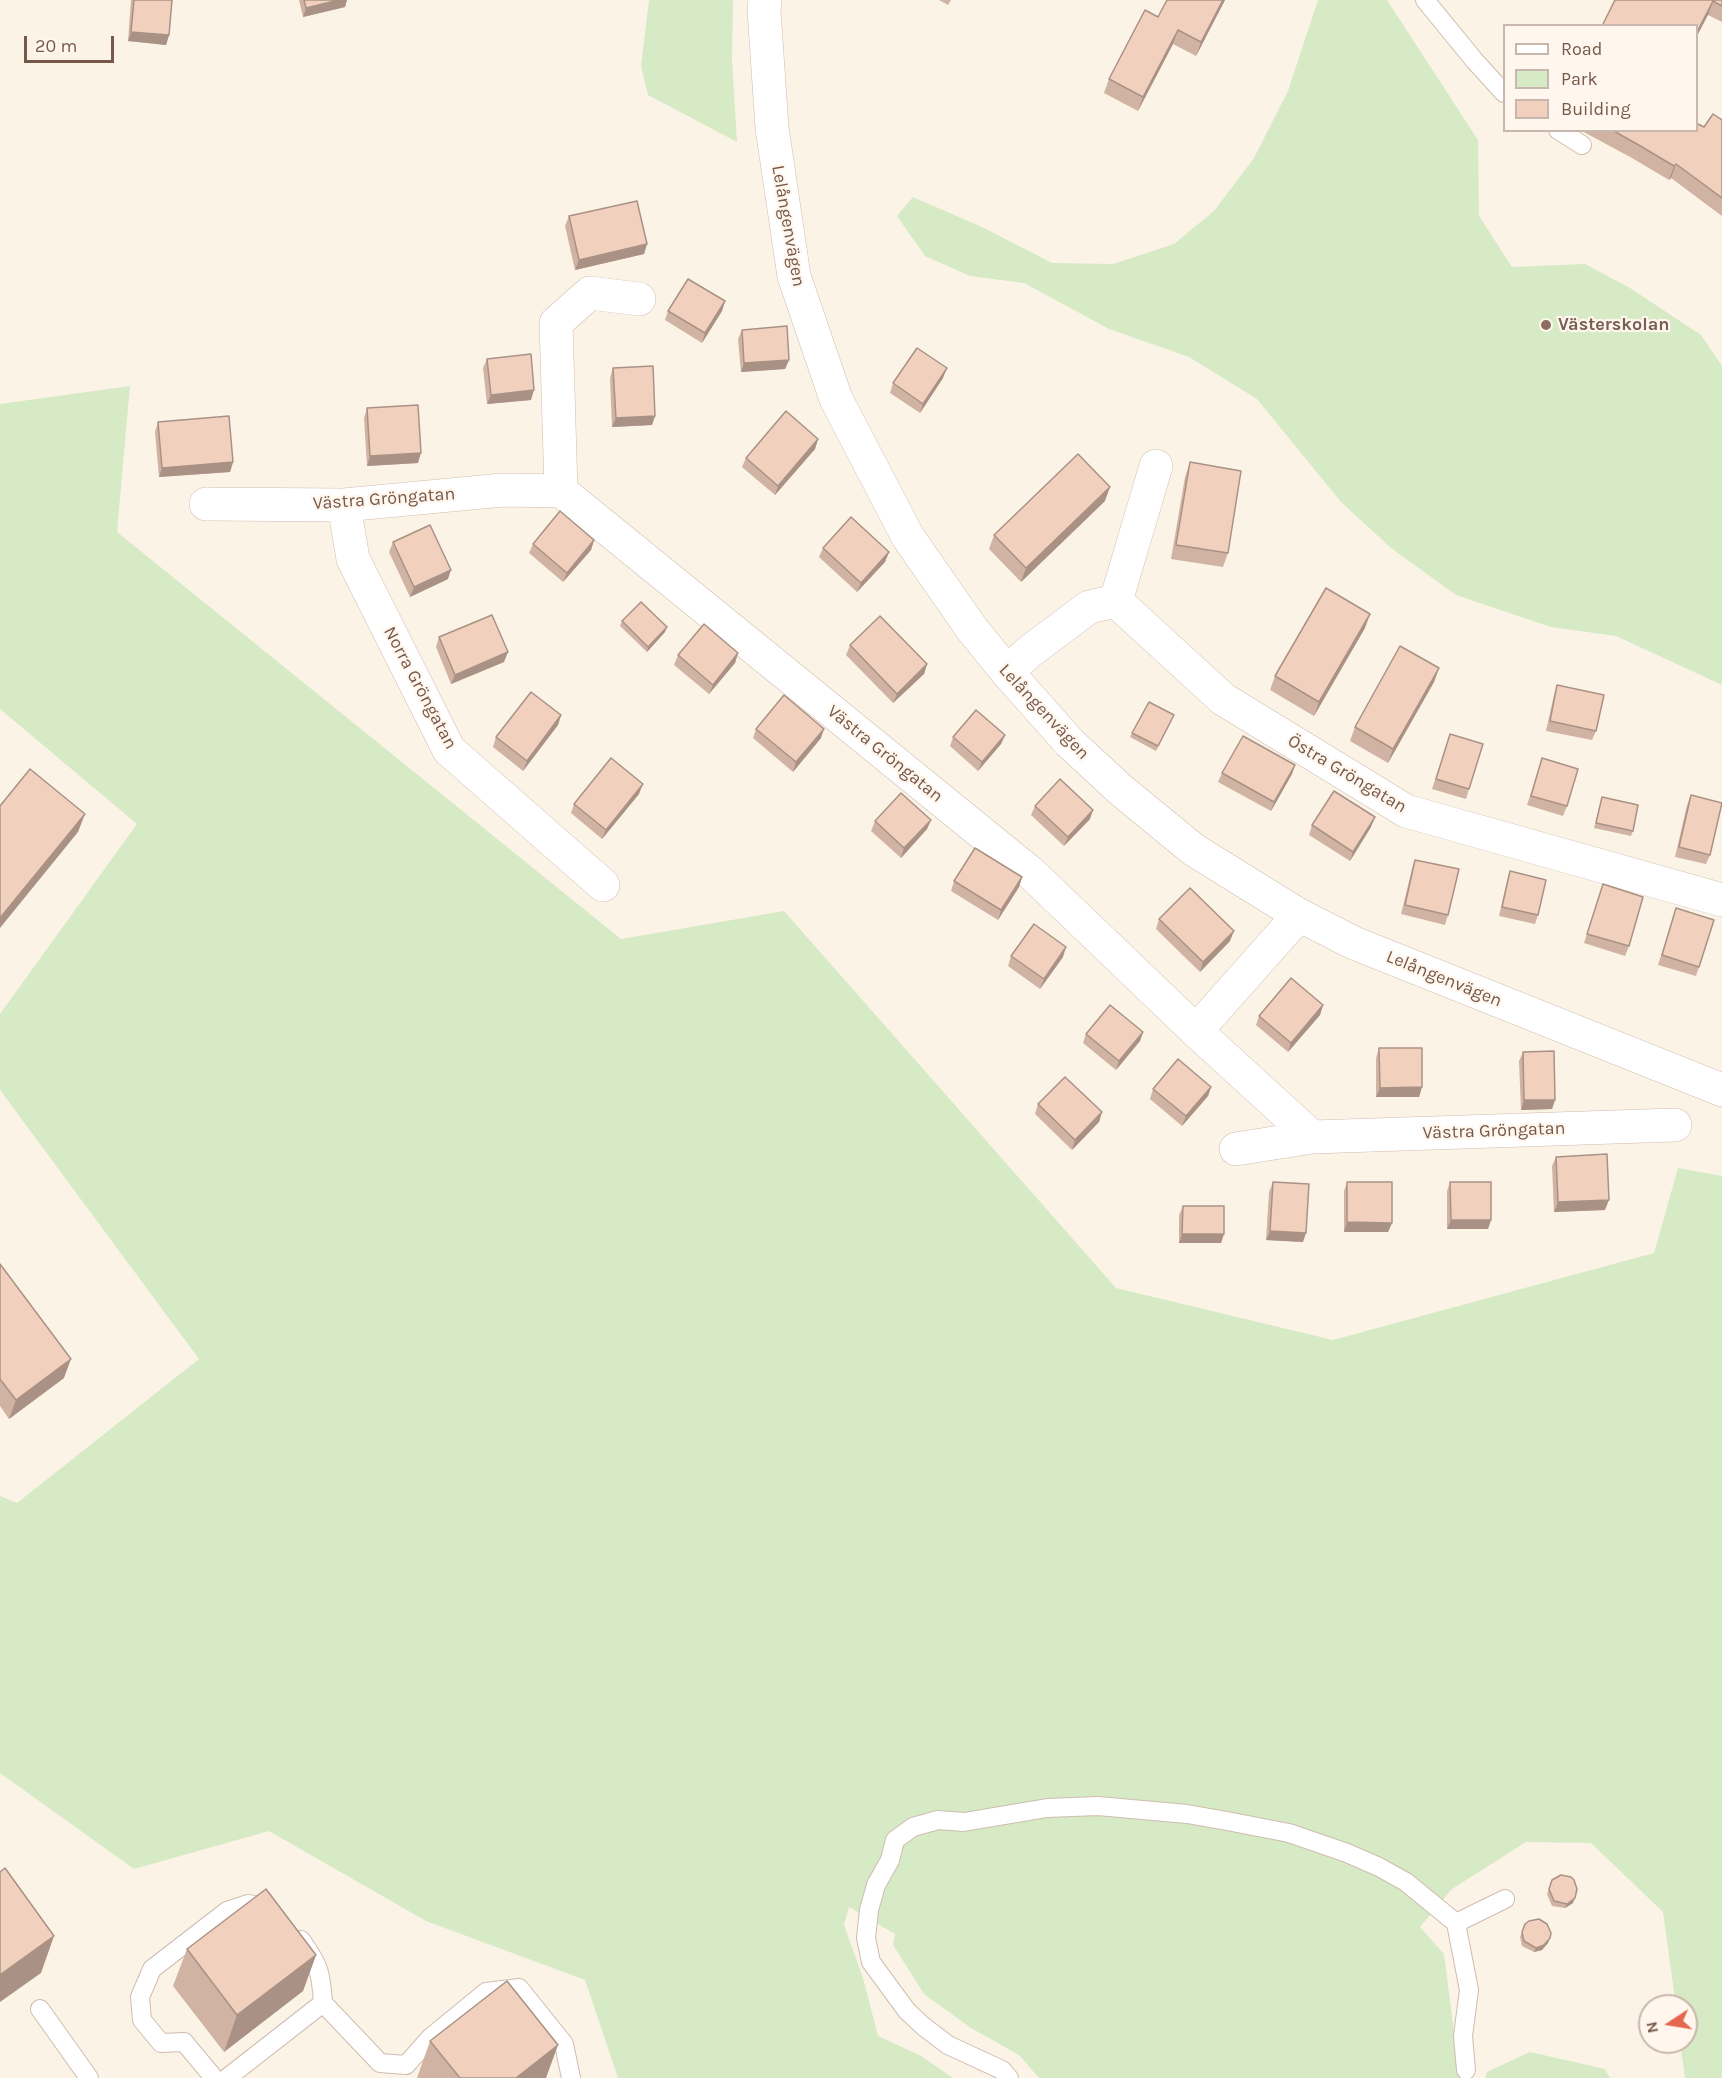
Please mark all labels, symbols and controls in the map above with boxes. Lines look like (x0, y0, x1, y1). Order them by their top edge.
scale bar (27, 24, 117, 62)
legend (1503, 24, 1698, 132)
text: 20 m (35, 35, 77, 57)
text: Road (1561, 38, 1602, 60)
text: Park (1561, 68, 1598, 90)
text: Building (1561, 98, 1631, 120)
street label: Lelångenvägen (767, 164, 809, 288)
place label: Västerskolan (1558, 314, 1669, 336)
marker: Västerskolan (1539, 318, 1553, 332)
street label: Västra Gröngatan (312, 483, 456, 515)
street label: Norra Gröngatan (379, 623, 461, 753)
street label: Lelångenvägen (994, 660, 1094, 764)
street label: Västra Gröngatan (823, 701, 947, 807)
street label: Östra Gröngatan (1284, 730, 1410, 818)
street label: Lelångenvägen (1383, 946, 1505, 1012)
street label: Västra Gröngatan (1422, 1118, 1566, 1144)
north arrow (1638, 1994, 1698, 2054)
text: N (1641, 2020, 1662, 2035)

